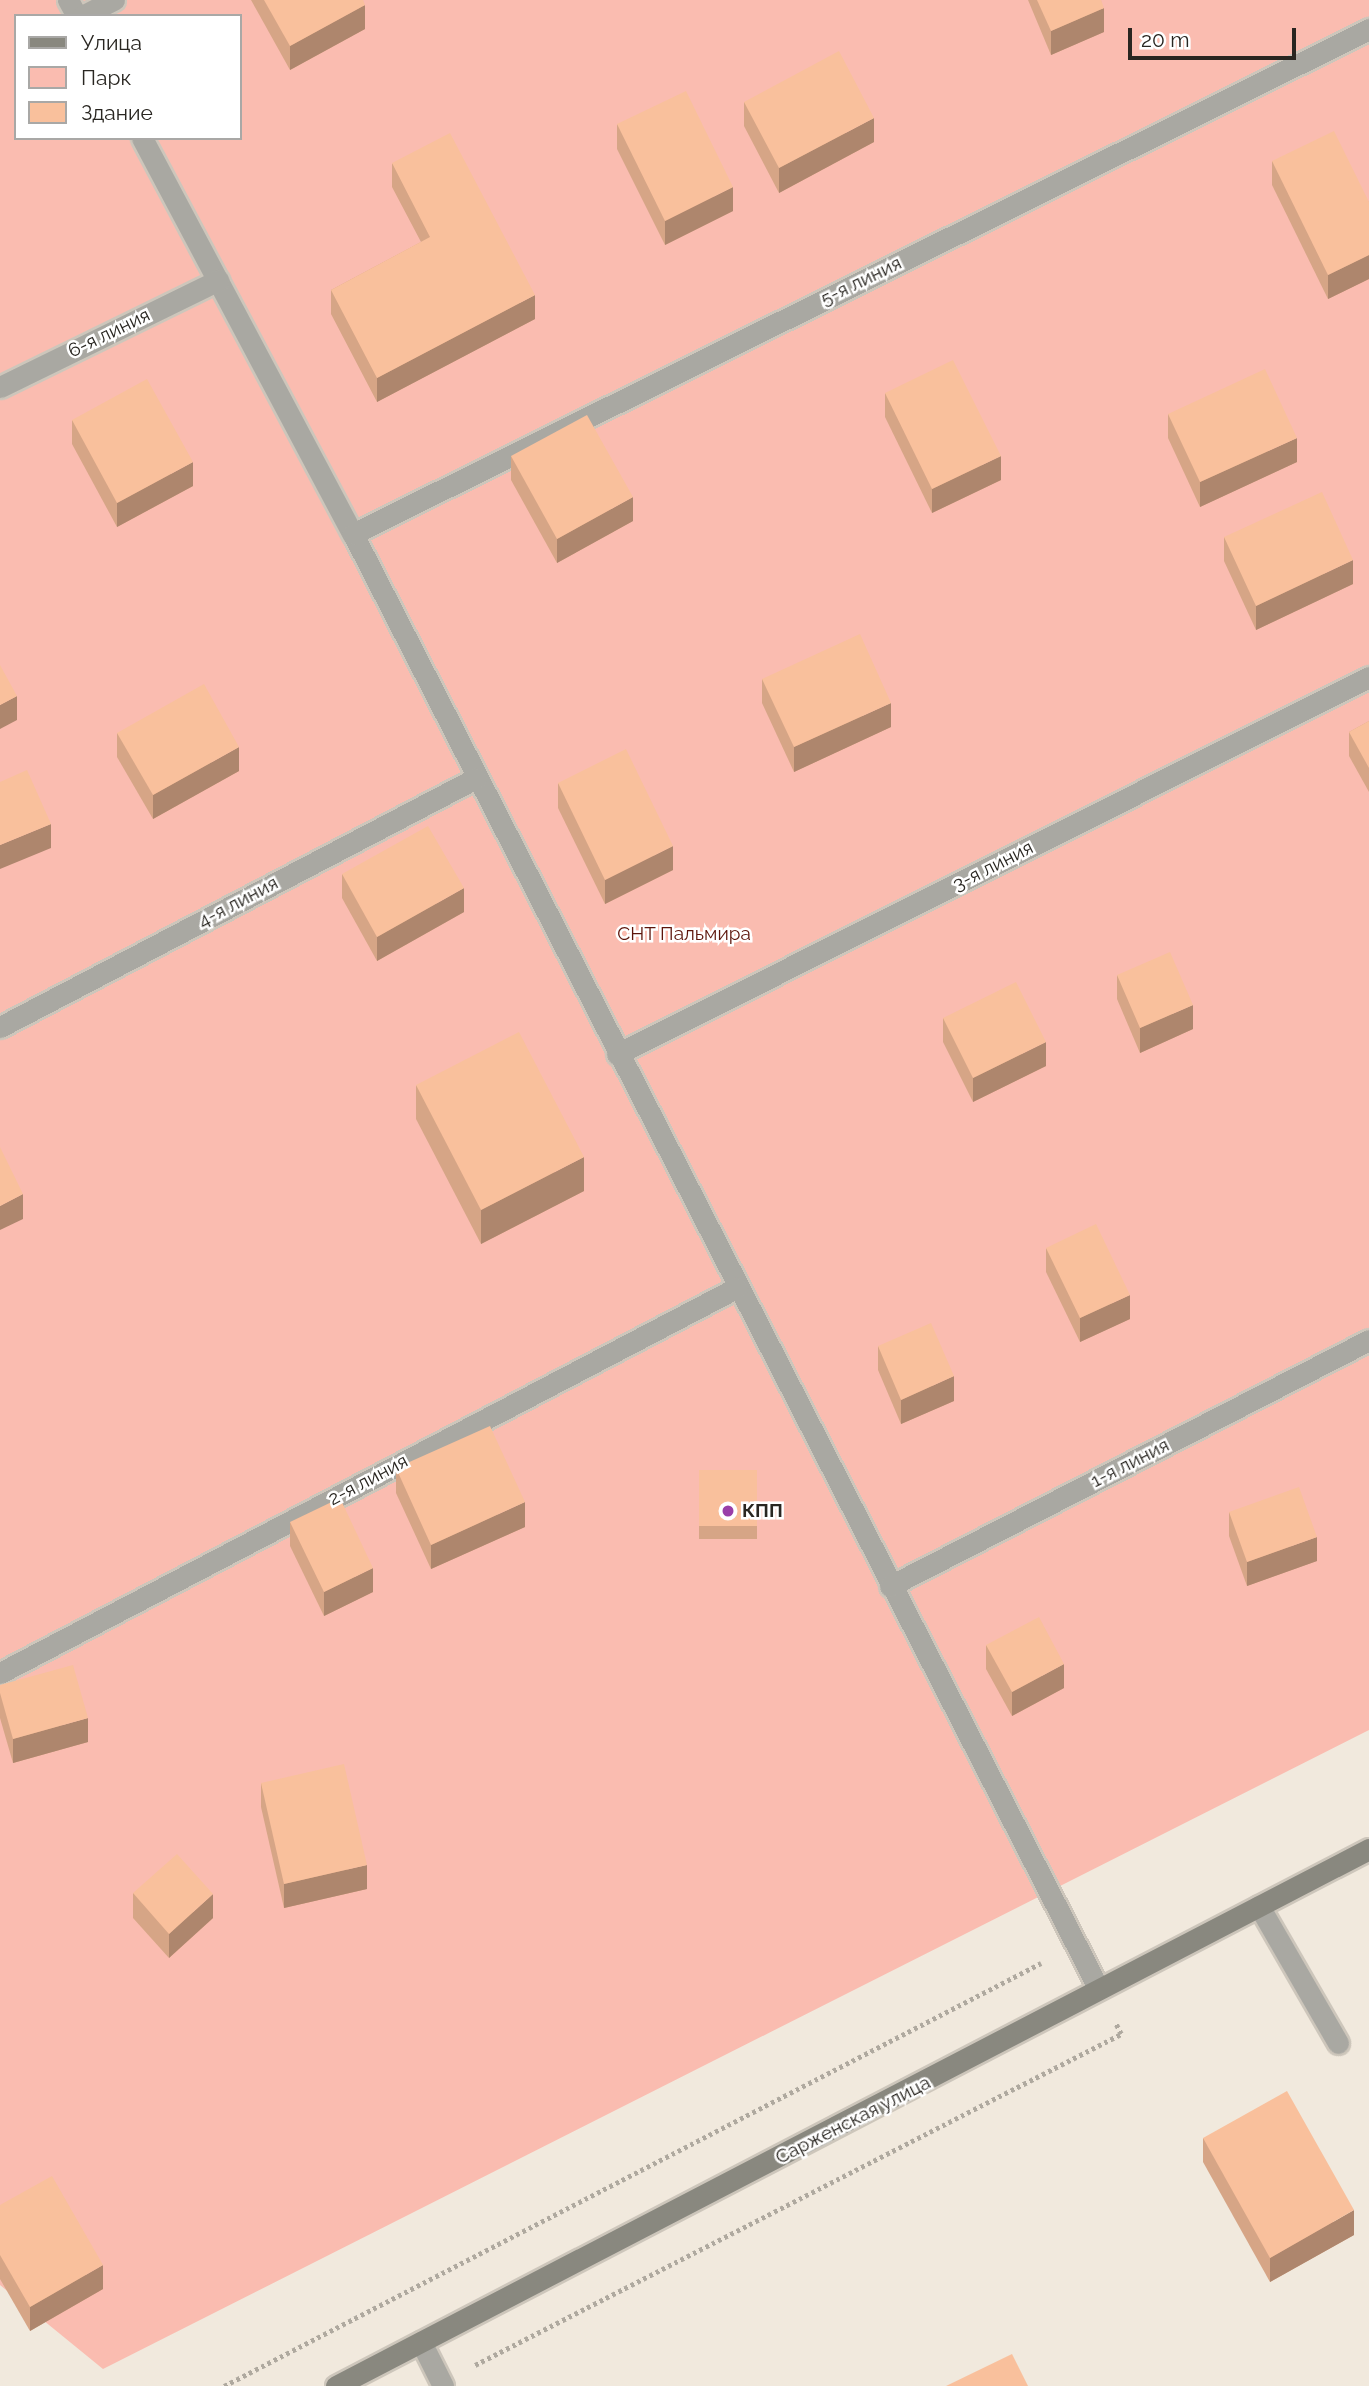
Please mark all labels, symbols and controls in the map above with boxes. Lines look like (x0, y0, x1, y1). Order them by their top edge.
legend (14, 14, 242, 140)
scale bar (1131, 14, 1299, 58)
text: 20 m (1141, 27, 1189, 52)
text: Улица (81, 30, 142, 55)
text: Парк (81, 65, 131, 90)
text: Здание (81, 100, 153, 125)
street label: 5-я линия (817, 252, 905, 310)
street label: 6-я линия (64, 303, 154, 363)
street label: 3-я линия (949, 836, 1037, 896)
street label: 4-я линия (194, 871, 282, 933)
park label: СНТ Пальмира (617, 923, 751, 945)
street label: 1-я линия (1087, 1434, 1173, 1492)
street label: 2-я линия (324, 1450, 412, 1510)
place label: КПП (742, 1500, 783, 1522)
marker: КПП (720, 1503, 736, 1519)
street label: Сарженская улица (771, 2071, 935, 2169)

